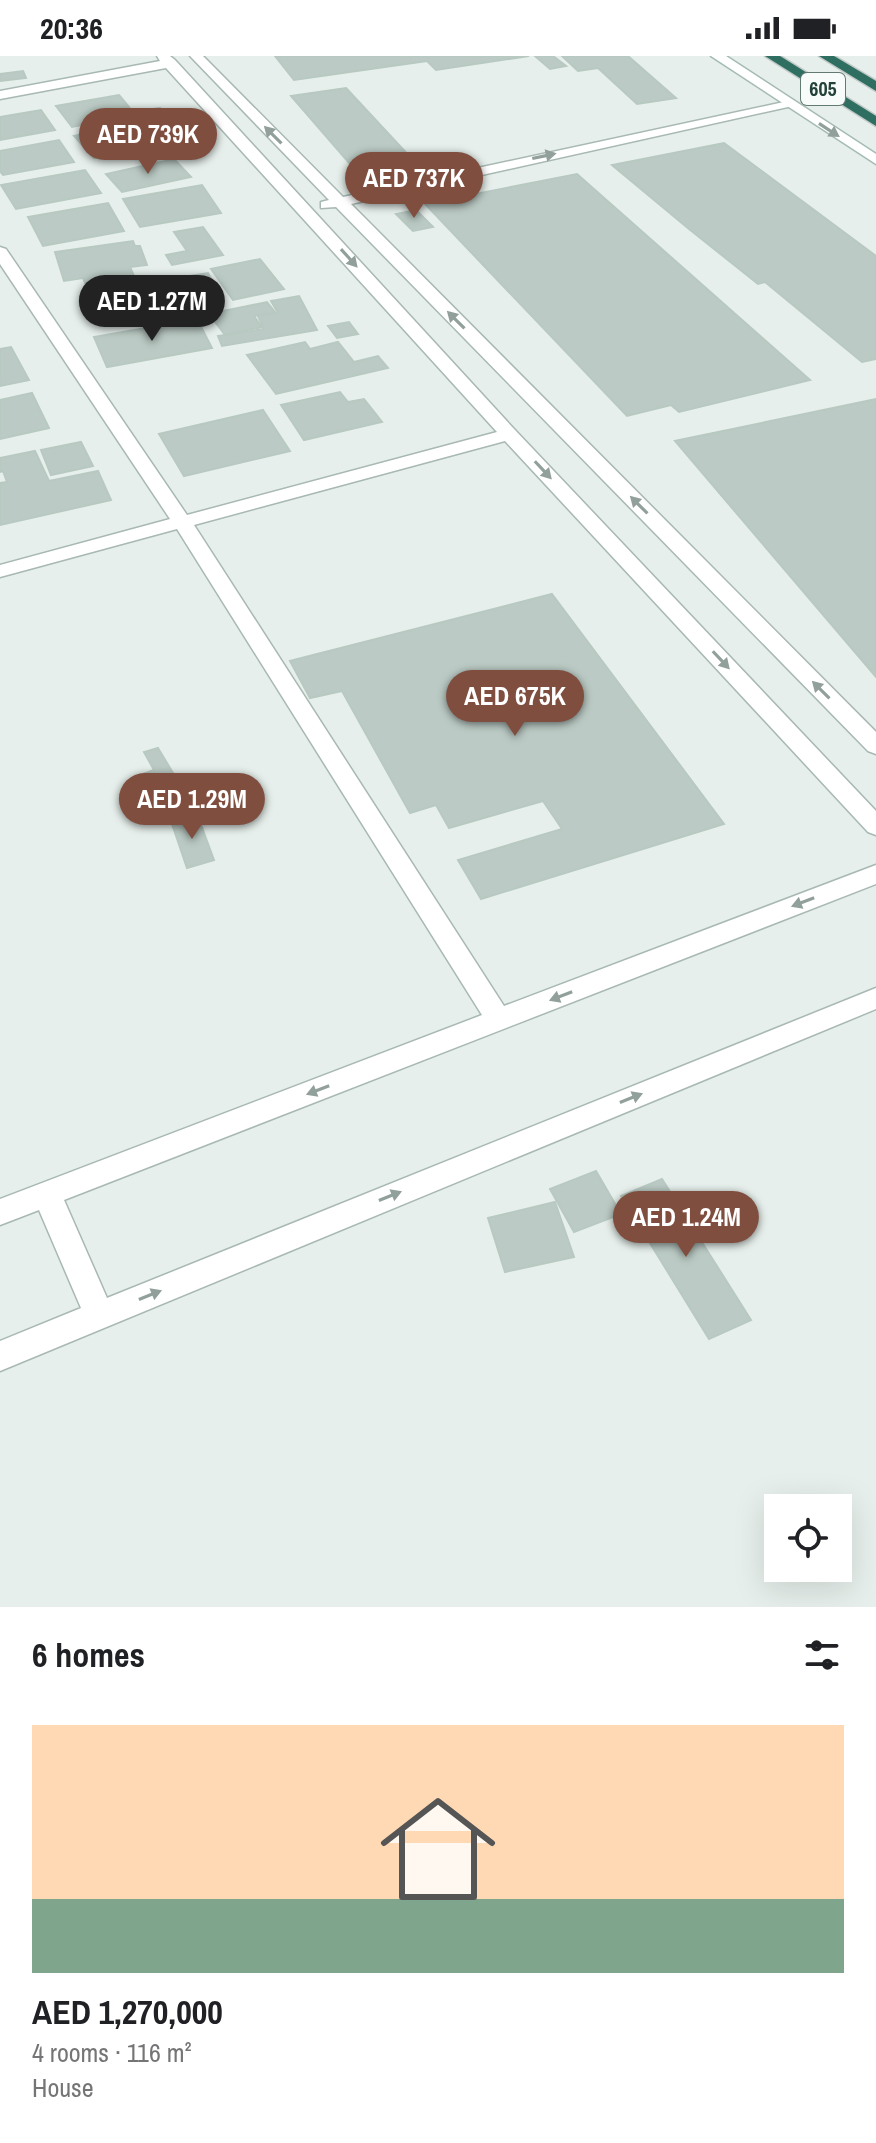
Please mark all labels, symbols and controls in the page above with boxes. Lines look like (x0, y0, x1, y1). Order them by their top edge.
text: 20:36 (40, 8, 103, 48)
road number: 605 (801, 73, 845, 105)
pin: AED 739K (65, 108, 231, 176)
text: AED 739K (97, 116, 199, 151)
one-way arrow (818, 122, 840, 136)
one-way arrow (265, 126, 283, 145)
one-way arrow (532, 149, 557, 162)
pin: AED 737K (331, 152, 497, 220)
text: AED 737K (363, 160, 465, 195)
one-way arrow (339, 248, 357, 267)
pin: AED 1.27M (60, 275, 244, 343)
text: AED 1.27M (97, 283, 207, 318)
one-way arrow (447, 311, 466, 330)
one-way arrow (534, 461, 552, 480)
one-way arrow (630, 496, 648, 515)
one-way arrow (711, 650, 729, 669)
pin: AED 675K (432, 670, 598, 738)
text: AED 675K (464, 678, 566, 713)
one-way arrow (812, 681, 831, 700)
pin: AED 1.29M (100, 773, 284, 841)
text: AED 1.29M (137, 781, 247, 816)
one-way arrow (791, 896, 815, 909)
one-way arrow (548, 990, 572, 1003)
one-way arrow (306, 1084, 330, 1097)
one-way arrow (619, 1091, 643, 1104)
one-way arrow (378, 1190, 402, 1203)
pin: AED 1.24M (594, 1191, 778, 1259)
text: AED 1.24M (631, 1199, 741, 1234)
one-way arrow (138, 1288, 162, 1301)
map controls (764, 1494, 852, 1582)
button: locate (764, 1494, 852, 1582)
text: 6 homes (32, 1632, 145, 1678)
icon: filters (800, 1633, 844, 1677)
icon: home (366, 1777, 510, 1921)
text: AED 1,270,000 (32, 1989, 223, 2035)
text: 4 rooms · 116 m² (32, 2035, 192, 2070)
text: House (32, 2070, 94, 2105)

